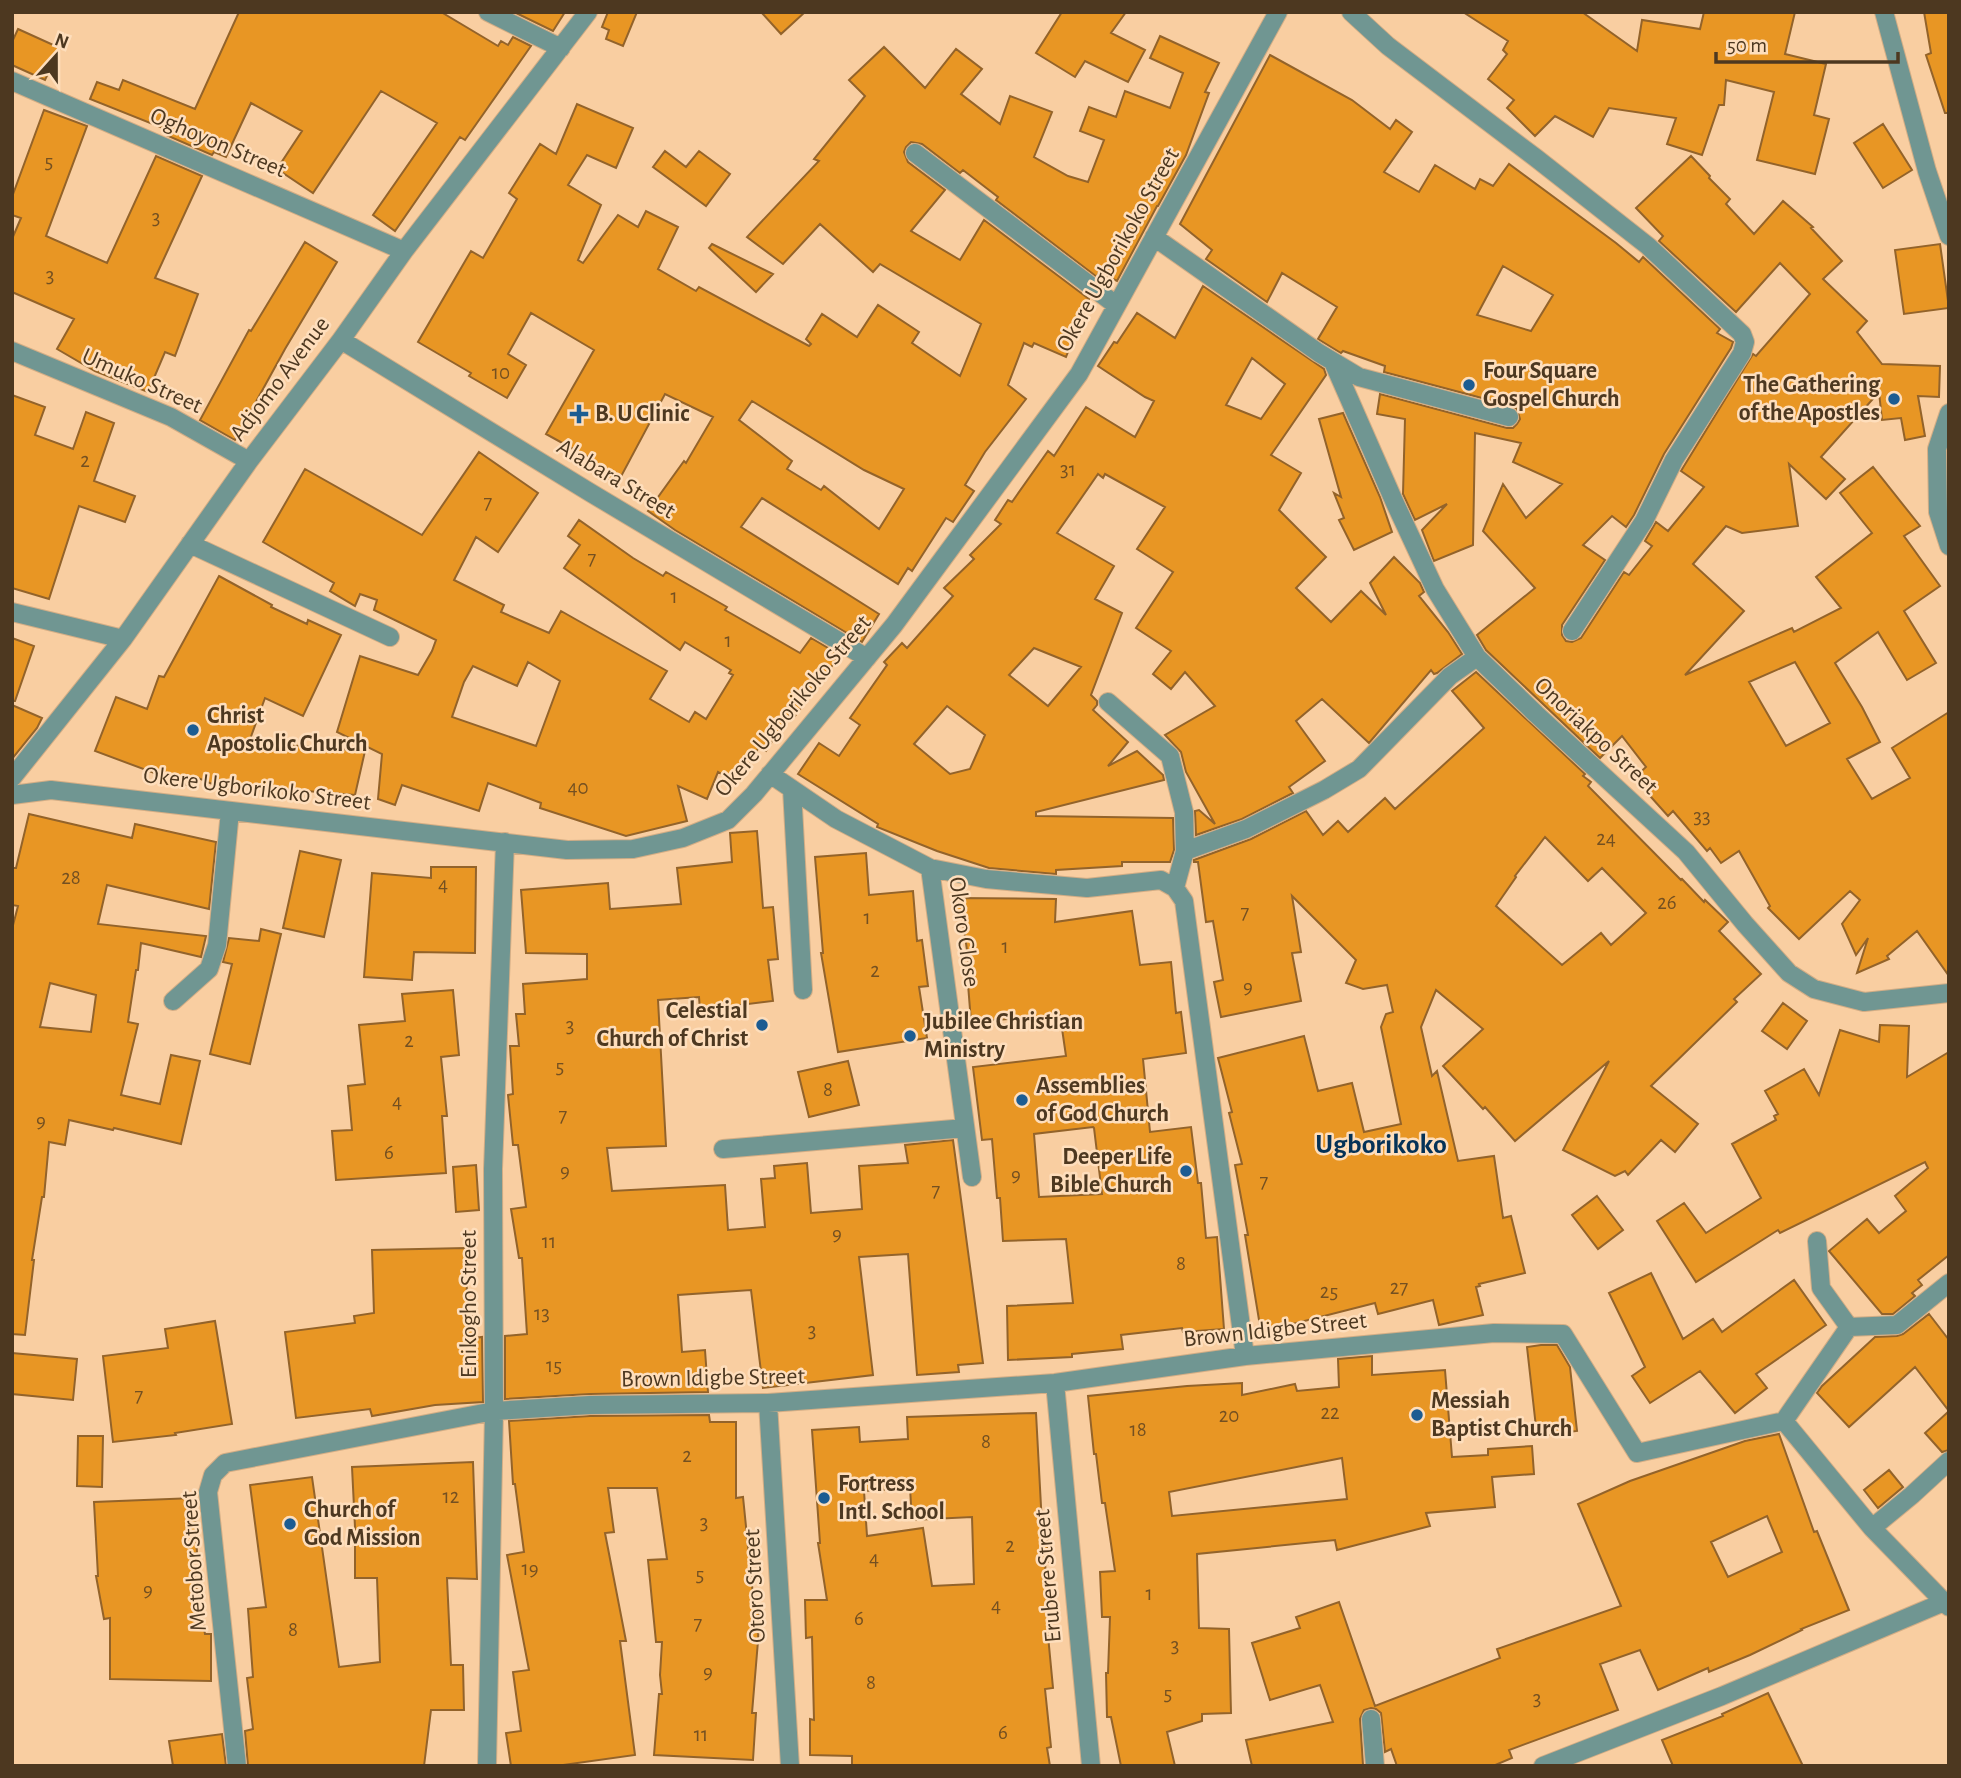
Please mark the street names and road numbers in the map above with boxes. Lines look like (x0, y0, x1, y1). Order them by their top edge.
street label: Oghoyon Street (147, 104, 290, 183)
street label: Okere Ugborikoko Street (1052, 144, 1184, 356)
street label: Adjomo Avenue (226, 312, 334, 446)
street label: Umuko Street (78, 344, 206, 418)
street label: Alabara Street (553, 434, 680, 524)
street label: Okere Ugborikoko Street (710, 610, 876, 801)
street label: Onoriakpo Street (1530, 673, 1663, 799)
street label: Okere Ugborikoko Street (142, 763, 372, 815)
street label: Okoro Close (944, 875, 984, 989)
street label: Enikogho Street (457, 1230, 481, 1378)
street label: Brown Idigbe Street (1182, 1308, 1368, 1352)
street label: Brown Idigbe Street (621, 1364, 806, 1392)
street label: Metobor Street (177, 1490, 211, 1632)
street label: Erubere Street (1030, 1508, 1066, 1644)
street label: Otoro Street (740, 1528, 770, 1644)

